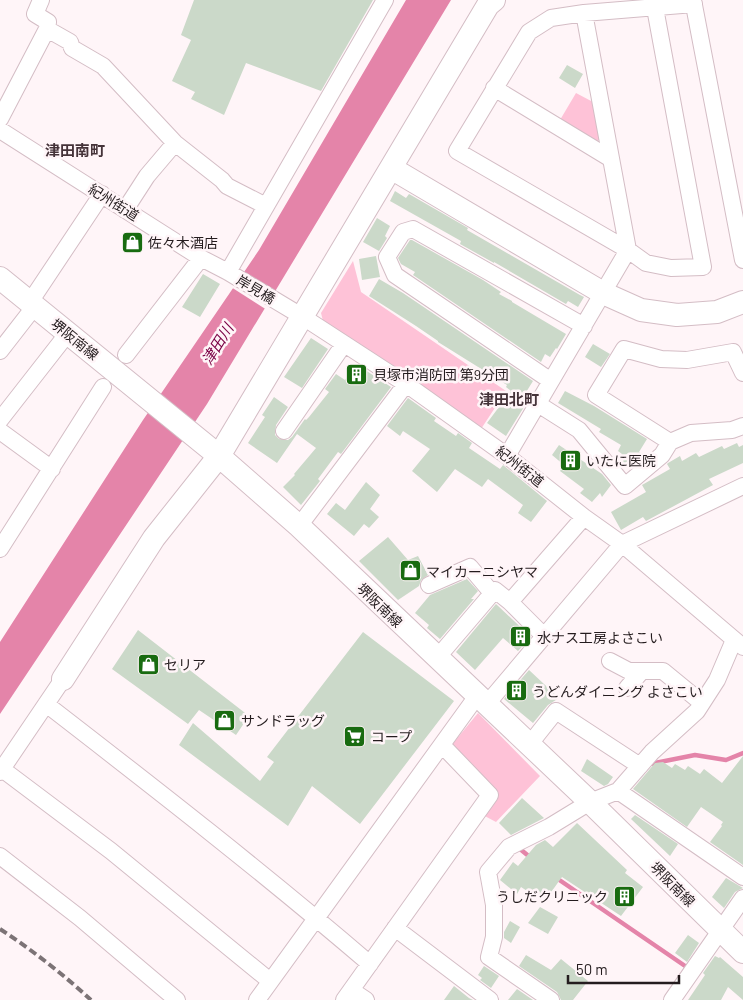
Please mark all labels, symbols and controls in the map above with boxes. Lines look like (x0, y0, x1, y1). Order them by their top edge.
district label: 津田南町 (45, 141, 105, 159)
street label: 紀州街道 (86, 180, 142, 224)
shop icon: 佐々木酒店 (120, 230, 144, 254)
place label: 佐々木酒店 (148, 234, 218, 251)
street label: 岸見橋 (234, 271, 278, 307)
street label: 堺阪南線 (48, 315, 102, 363)
water label: 津田川 (197, 318, 238, 368)
building icon: 貝塚市消防団 第9分団 (345, 362, 369, 386)
place label: 貝塚市消防団 第9分団 (373, 366, 509, 383)
district label: 津田北町 (479, 390, 539, 408)
street label: 紀州街道 (493, 442, 547, 490)
building icon: いたに医院 (558, 448, 582, 472)
place label: いたに医院 (586, 452, 656, 469)
shop icon: マイカーニシヤマ (398, 559, 422, 583)
place label: マイカーニシヤマ (426, 563, 538, 580)
street label: 堺阪南線 (354, 579, 406, 631)
building icon: 水ナス工房よさこい (509, 625, 533, 649)
place label: 水ナス工房よさこい (537, 629, 663, 646)
shop icon: セリア (136, 652, 160, 676)
place label: セリア (164, 656, 206, 673)
building icon: うどんダイニング よさこい (504, 679, 528, 703)
place label: うどんダイニング よさこい (532, 683, 703, 700)
shop icon: サンドラッグ (213, 708, 237, 732)
place label: サンドラッグ (241, 712, 325, 729)
supermarket icon: コープ (343, 724, 367, 748)
place label: コープ (371, 728, 412, 745)
street label: 堺阪南線 (647, 858, 699, 910)
building icon: うしだクリニック (612, 884, 636, 908)
place label: うしだクリニック (496, 888, 608, 905)
scale bar (568, 952, 679, 984)
text: 50 m (576, 960, 608, 978)

